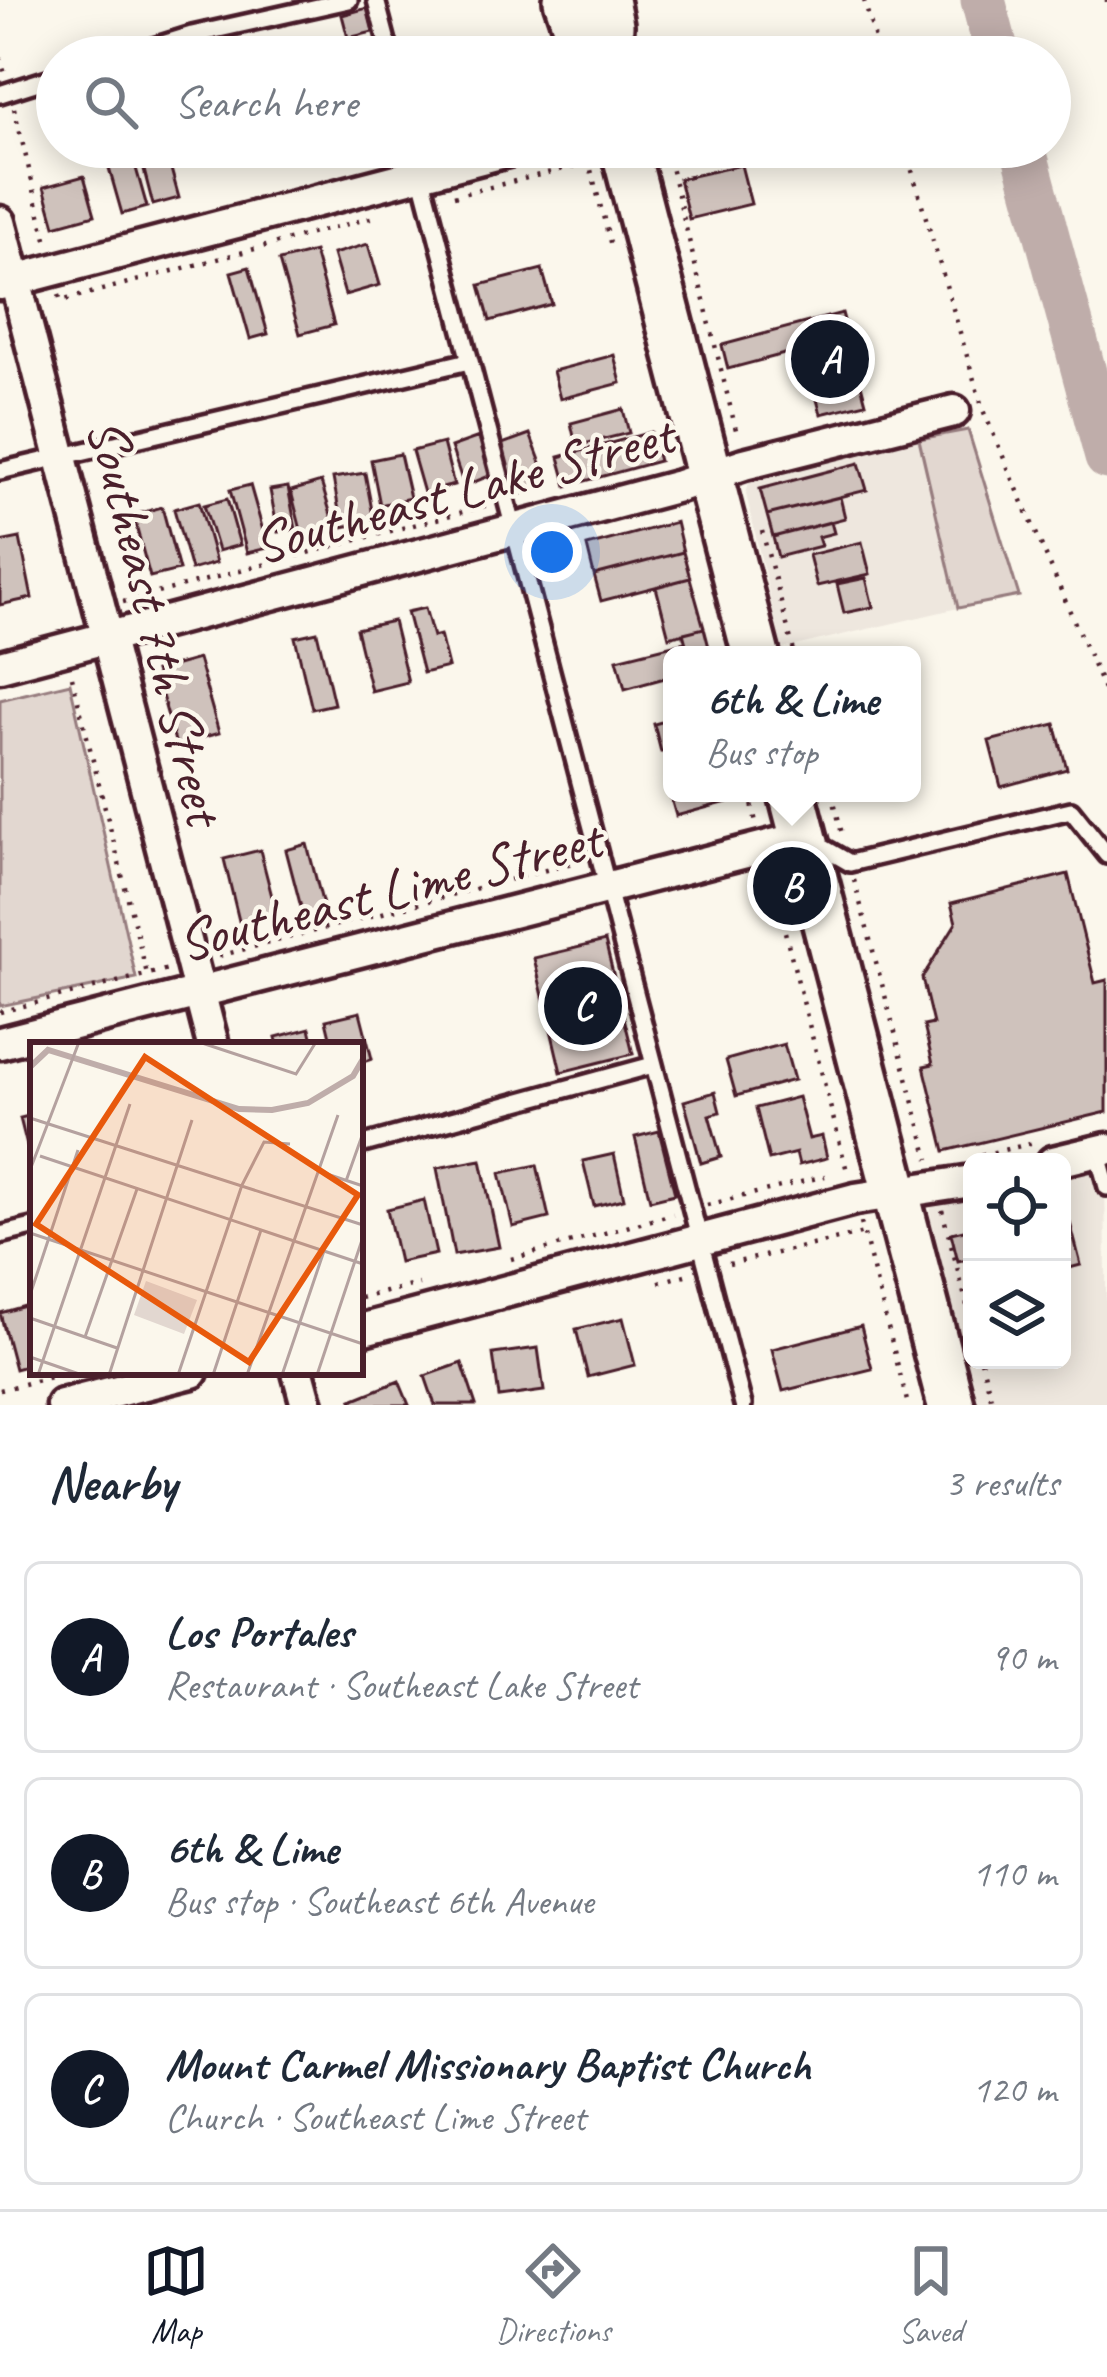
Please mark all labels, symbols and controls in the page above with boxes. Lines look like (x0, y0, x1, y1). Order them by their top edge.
search box (36, 36, 1071, 168)
icon: search (78, 69, 144, 135)
text: Search here (174, 74, 357, 131)
pin: A (791, 314, 869, 404)
street label: Southeast Lake Street (245, 397, 686, 580)
street label: Southeast 7th Street (71, 411, 242, 836)
your location (522, 522, 582, 582)
popup (663, 646, 921, 802)
text: 6th & Lime (705, 671, 879, 728)
text: Bus stop (705, 728, 818, 777)
street label: Southeast Lime Street (170, 801, 613, 977)
pin: B (753, 841, 831, 931)
pin: C (544, 961, 622, 1051)
inset map (30, 1042, 363, 1375)
map controls (963, 1153, 1071, 1369)
button: locate (963, 1153, 1071, 1261)
button: layers (963, 1261, 1071, 1369)
text: Nearby (48, 1451, 176, 1515)
text: 3 results (945, 1459, 1059, 1508)
text: Los Portales (165, 1604, 352, 1661)
text: A (80, 1633, 100, 1682)
text: 90 m (990, 1633, 1056, 1682)
text: Restaurant · Southeast Lake Street (165, 1661, 638, 1710)
text: 6th & Lime (165, 1820, 338, 1877)
text: B (80, 1849, 100, 1898)
text: 110 m (972, 1849, 1056, 1898)
text: Bus stop · Southeast 6th Avenue (165, 1877, 594, 1926)
text: Mount Carmel Missionary Baptist Church (165, 2036, 810, 2093)
text: C (81, 2065, 99, 2114)
text: 120 m (972, 2065, 1056, 2114)
text: Church · Southeast Lime Street (165, 2093, 586, 2142)
tab: Map (143, 2238, 209, 2352)
tab: Directions (496, 2238, 611, 2352)
tab: Saved (898, 2238, 964, 2352)

